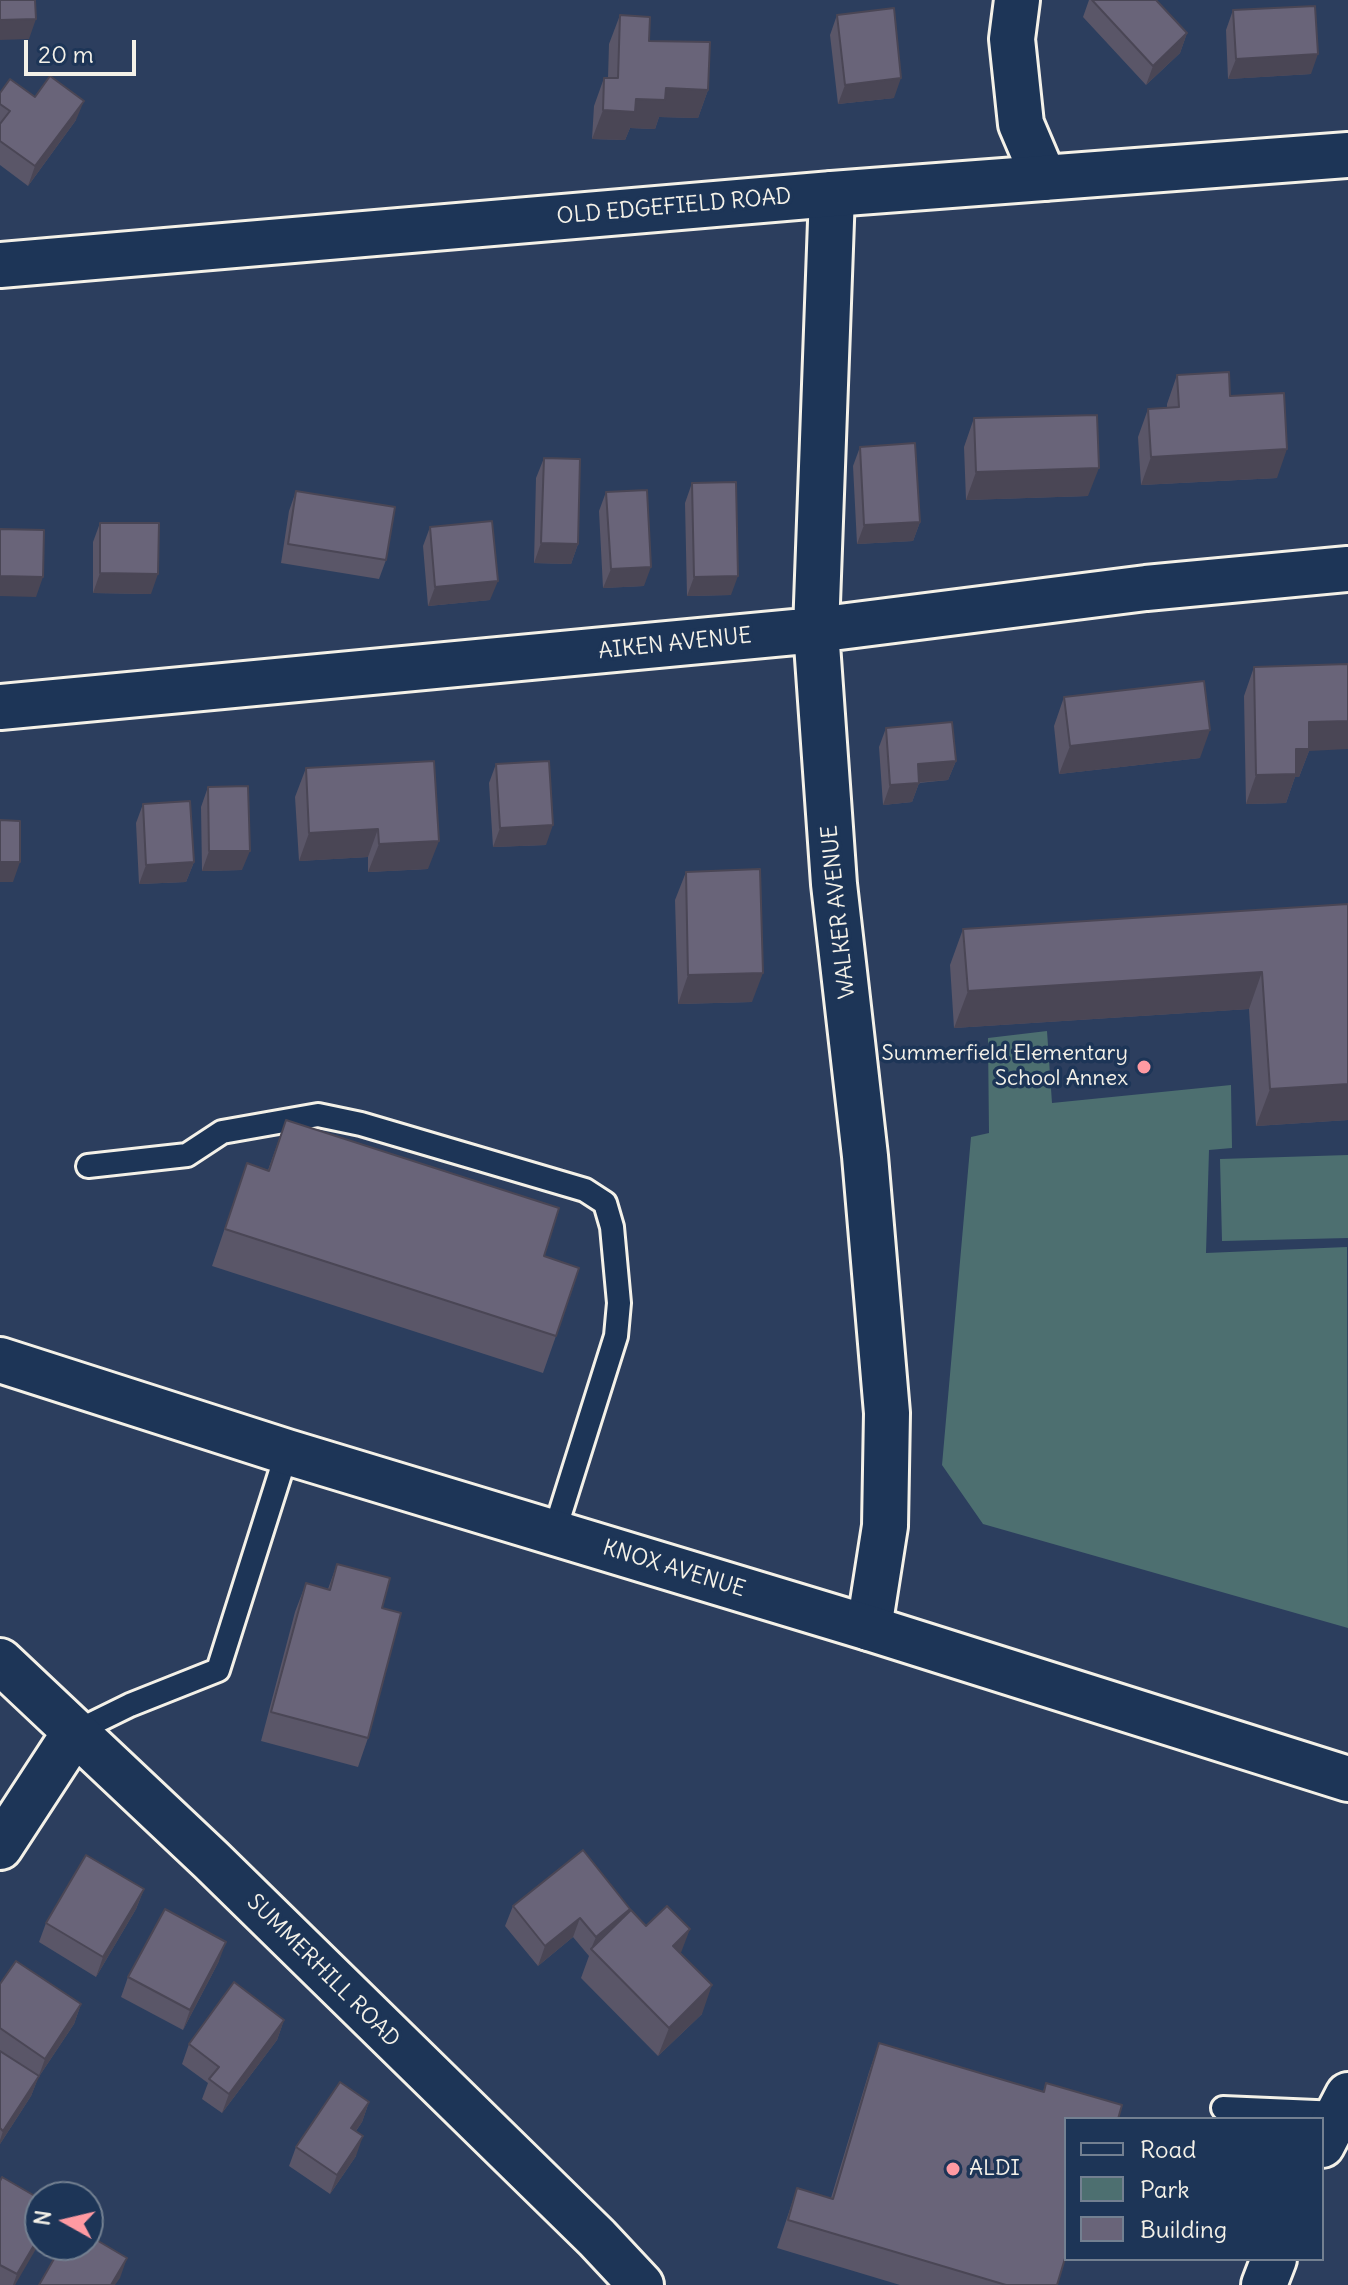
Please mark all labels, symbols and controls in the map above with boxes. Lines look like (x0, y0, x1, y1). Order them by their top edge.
scale bar (28, 24, 140, 74)
text: 20 m (38, 39, 94, 69)
street label: OLD EDGEFIELD ROAD (556, 184, 792, 230)
street label: AIKEN AVENUE (597, 623, 753, 665)
street label: WALKER AVENUE (817, 824, 861, 1000)
place label: Summerfield Elementary School Annex (882, 1041, 1128, 1092)
marker: Summerfield Elementary School Annex (1135, 1058, 1153, 1076)
street label: KNOX AVENUE (600, 1535, 748, 1603)
street label: SUMMERHILL ROAD (241, 1889, 405, 2053)
legend (1064, 2117, 1324, 2261)
text: Road (1140, 2134, 1196, 2164)
place label: ALDI (969, 2156, 1020, 2182)
marker: ALDI (944, 2160, 962, 2178)
text: Park (1140, 2174, 1190, 2204)
north arrow (24, 2181, 104, 2261)
text: N (27, 2208, 57, 2227)
text: Building (1140, 2214, 1227, 2244)

